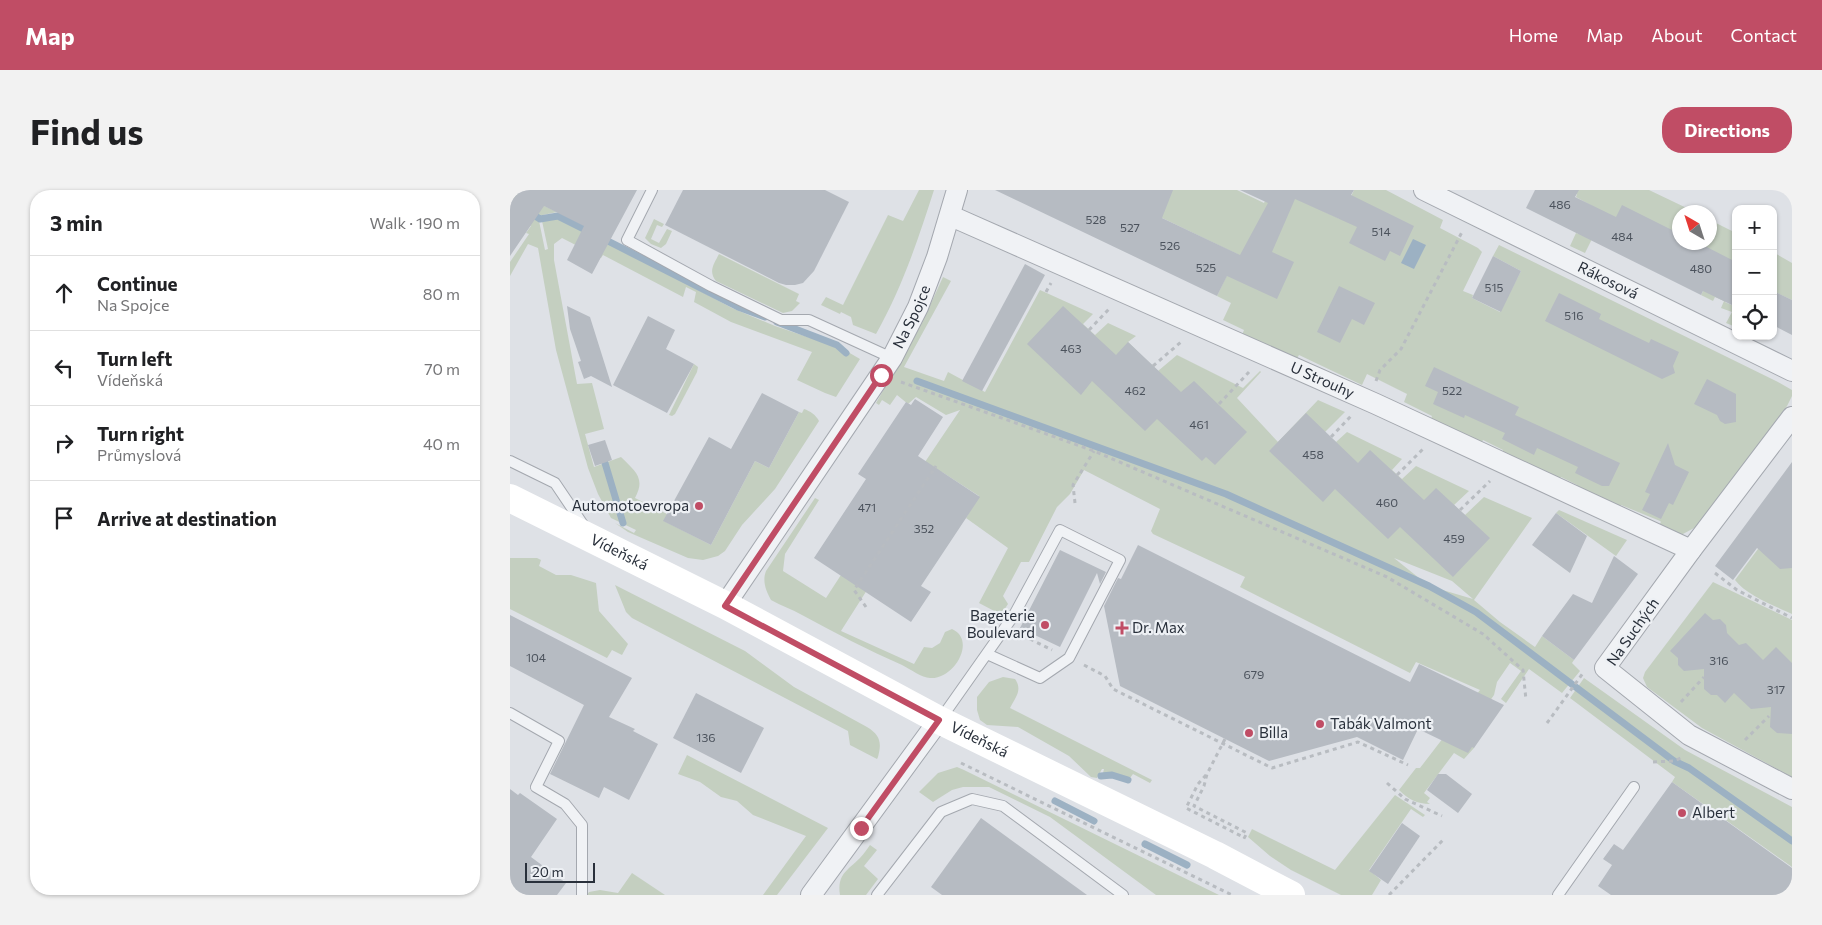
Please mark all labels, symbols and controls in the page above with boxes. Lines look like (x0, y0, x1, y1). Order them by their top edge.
text: Map (25, 21, 75, 50)
text: Home (1509, 24, 1558, 46)
text: Map (1586, 24, 1623, 46)
text: About (1651, 24, 1703, 46)
text: Contact (1731, 24, 1797, 46)
button: Directions (1662, 107, 1792, 153)
text: Find us (30, 109, 144, 152)
house number: 486 (1549, 197, 1571, 211)
north arrow (1672, 205, 1717, 250)
map controls (1732, 205, 1777, 340)
button: + (1732, 205, 1777, 250)
text: 3 min (50, 210, 103, 235)
house number: 528 (1086, 212, 1106, 226)
text: Walk · 190 m (370, 213, 460, 232)
house number: 527 (1120, 220, 1140, 234)
house number: 514 (1371, 224, 1391, 238)
house number: 484 (1611, 229, 1633, 243)
house number: 526 (1160, 238, 1180, 252)
button: − (1732, 250, 1777, 295)
street label: Rákosová (1575, 257, 1642, 302)
house number: 525 (1196, 260, 1216, 274)
house number: 480 (1690, 261, 1712, 275)
text: Continue (97, 272, 177, 295)
icon: ahead (50, 279, 78, 307)
house number: 515 (1485, 280, 1504, 294)
street label: Na Spojce (888, 282, 934, 351)
text: 80 m (423, 284, 460, 303)
text: Na Spojce (97, 295, 169, 314)
button: locate (1732, 295, 1777, 340)
house number: 516 (1564, 308, 1584, 322)
house number: 463 (1060, 341, 1082, 355)
text: Turn left (97, 347, 172, 370)
icon: left (50, 354, 78, 382)
street label: U Strouhy (1288, 357, 1358, 401)
text: 70 m (424, 359, 460, 378)
route start (870, 364, 893, 387)
text: Vídeňská (97, 370, 163, 389)
house number: 462 (1124, 383, 1146, 397)
house number: 522 (1442, 383, 1462, 397)
house number: 461 (1189, 417, 1209, 431)
text: Turn right (97, 422, 184, 445)
icon: right (50, 429, 78, 457)
text: 40 m (423, 434, 460, 453)
text: Průmyslová (97, 445, 181, 464)
house number: 458 (1302, 447, 1324, 461)
house number: 460 (1376, 495, 1398, 509)
place label: Automotoevropa (572, 496, 689, 514)
marker: Automotoevropa (693, 500, 705, 512)
house number: 471 (858, 500, 876, 514)
icon: arrive (50, 504, 78, 532)
text: Arrive at destination (97, 507, 277, 530)
house number: 352 (914, 521, 935, 535)
street label: Vídeňská (588, 530, 651, 573)
house number: 459 (1443, 531, 1465, 545)
street label: Na Suchých (1602, 594, 1662, 669)
place label: Bageterie Boulevard (967, 606, 1035, 641)
place label: Dr. Max (1132, 618, 1185, 636)
marker: Bageterie Boulevard (1039, 619, 1051, 631)
marker: Dr. Max (1116, 622, 1128, 634)
house number: 104 (526, 650, 546, 664)
house number: 316 (1709, 653, 1729, 667)
house number: 679 (1244, 667, 1264, 681)
house number: 317 (1767, 682, 1785, 696)
place label: Tabák Valmont (1330, 714, 1432, 732)
street label: Vídeňská (948, 717, 1012, 761)
marker: Tabák Valmont (1314, 718, 1326, 730)
place label: Billa (1259, 723, 1288, 741)
marker: Billa (1243, 727, 1255, 739)
house number: 136 (696, 730, 716, 744)
place label: Albert (1692, 803, 1735, 821)
marker: Albert (1676, 807, 1688, 819)
route end (850, 817, 873, 840)
scale bar (525, 860, 595, 883)
text: 20 m (532, 863, 564, 880)

